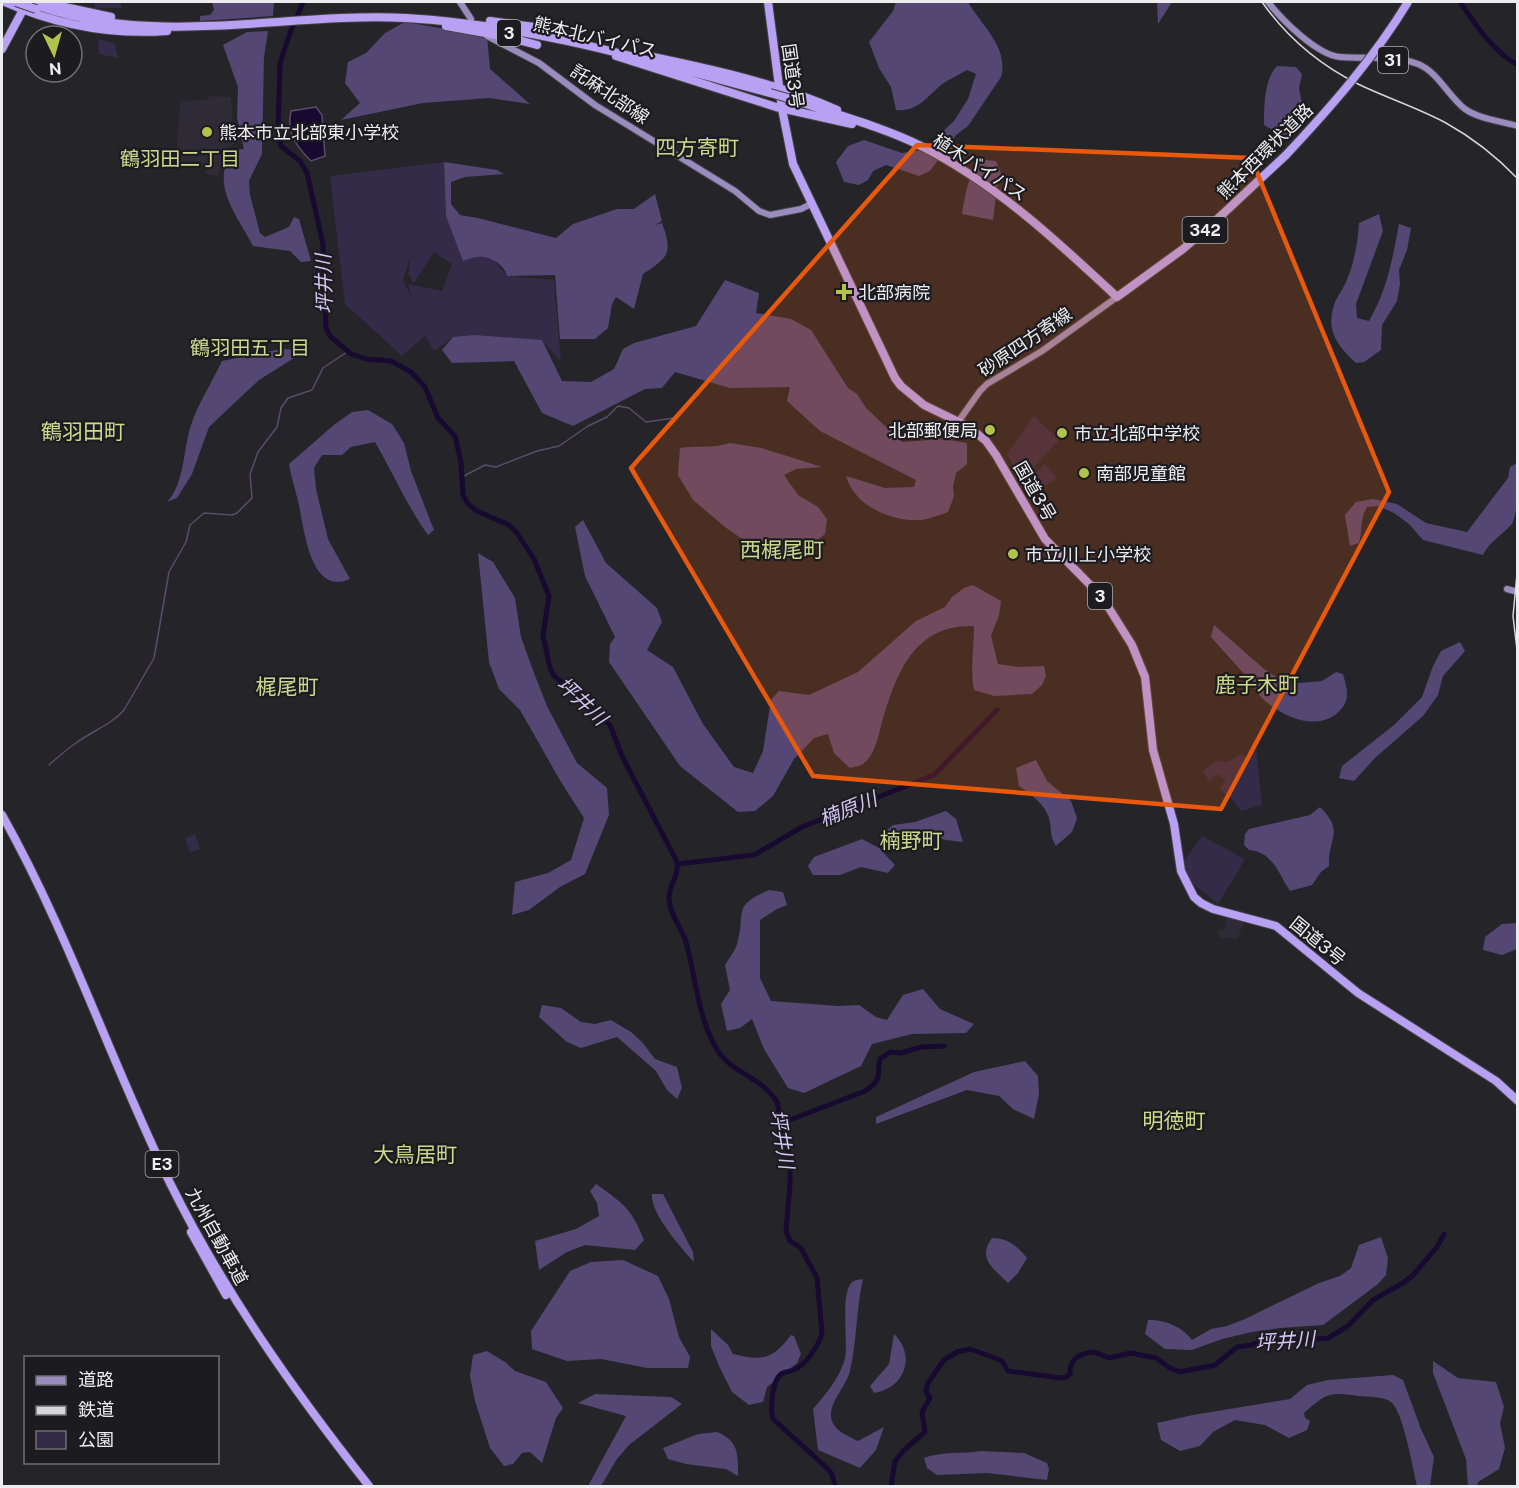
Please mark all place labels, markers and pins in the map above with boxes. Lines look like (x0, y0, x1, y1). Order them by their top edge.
place label: 熊本市立北部東小学校 (219, 122, 399, 143)
marker: 熊本市立北部東小学校 (200, 125, 214, 139)
place label: 北部病院 (858, 282, 930, 303)
marker: 北部病院 (835, 283, 853, 301)
place label: 北部郵便局 (888, 420, 978, 441)
marker: 北部郵便局 (983, 423, 997, 437)
place label: 市立北部中学校 (1074, 423, 1200, 444)
marker: 市立北部中学校 (1055, 426, 1069, 440)
place label: 南部児童館 (1096, 463, 1186, 484)
marker: 南部児童館 (1077, 466, 1091, 480)
place label: 市立川上小学校 (1025, 544, 1151, 565)
marker: 市立川上小学校 (1006, 547, 1020, 561)

